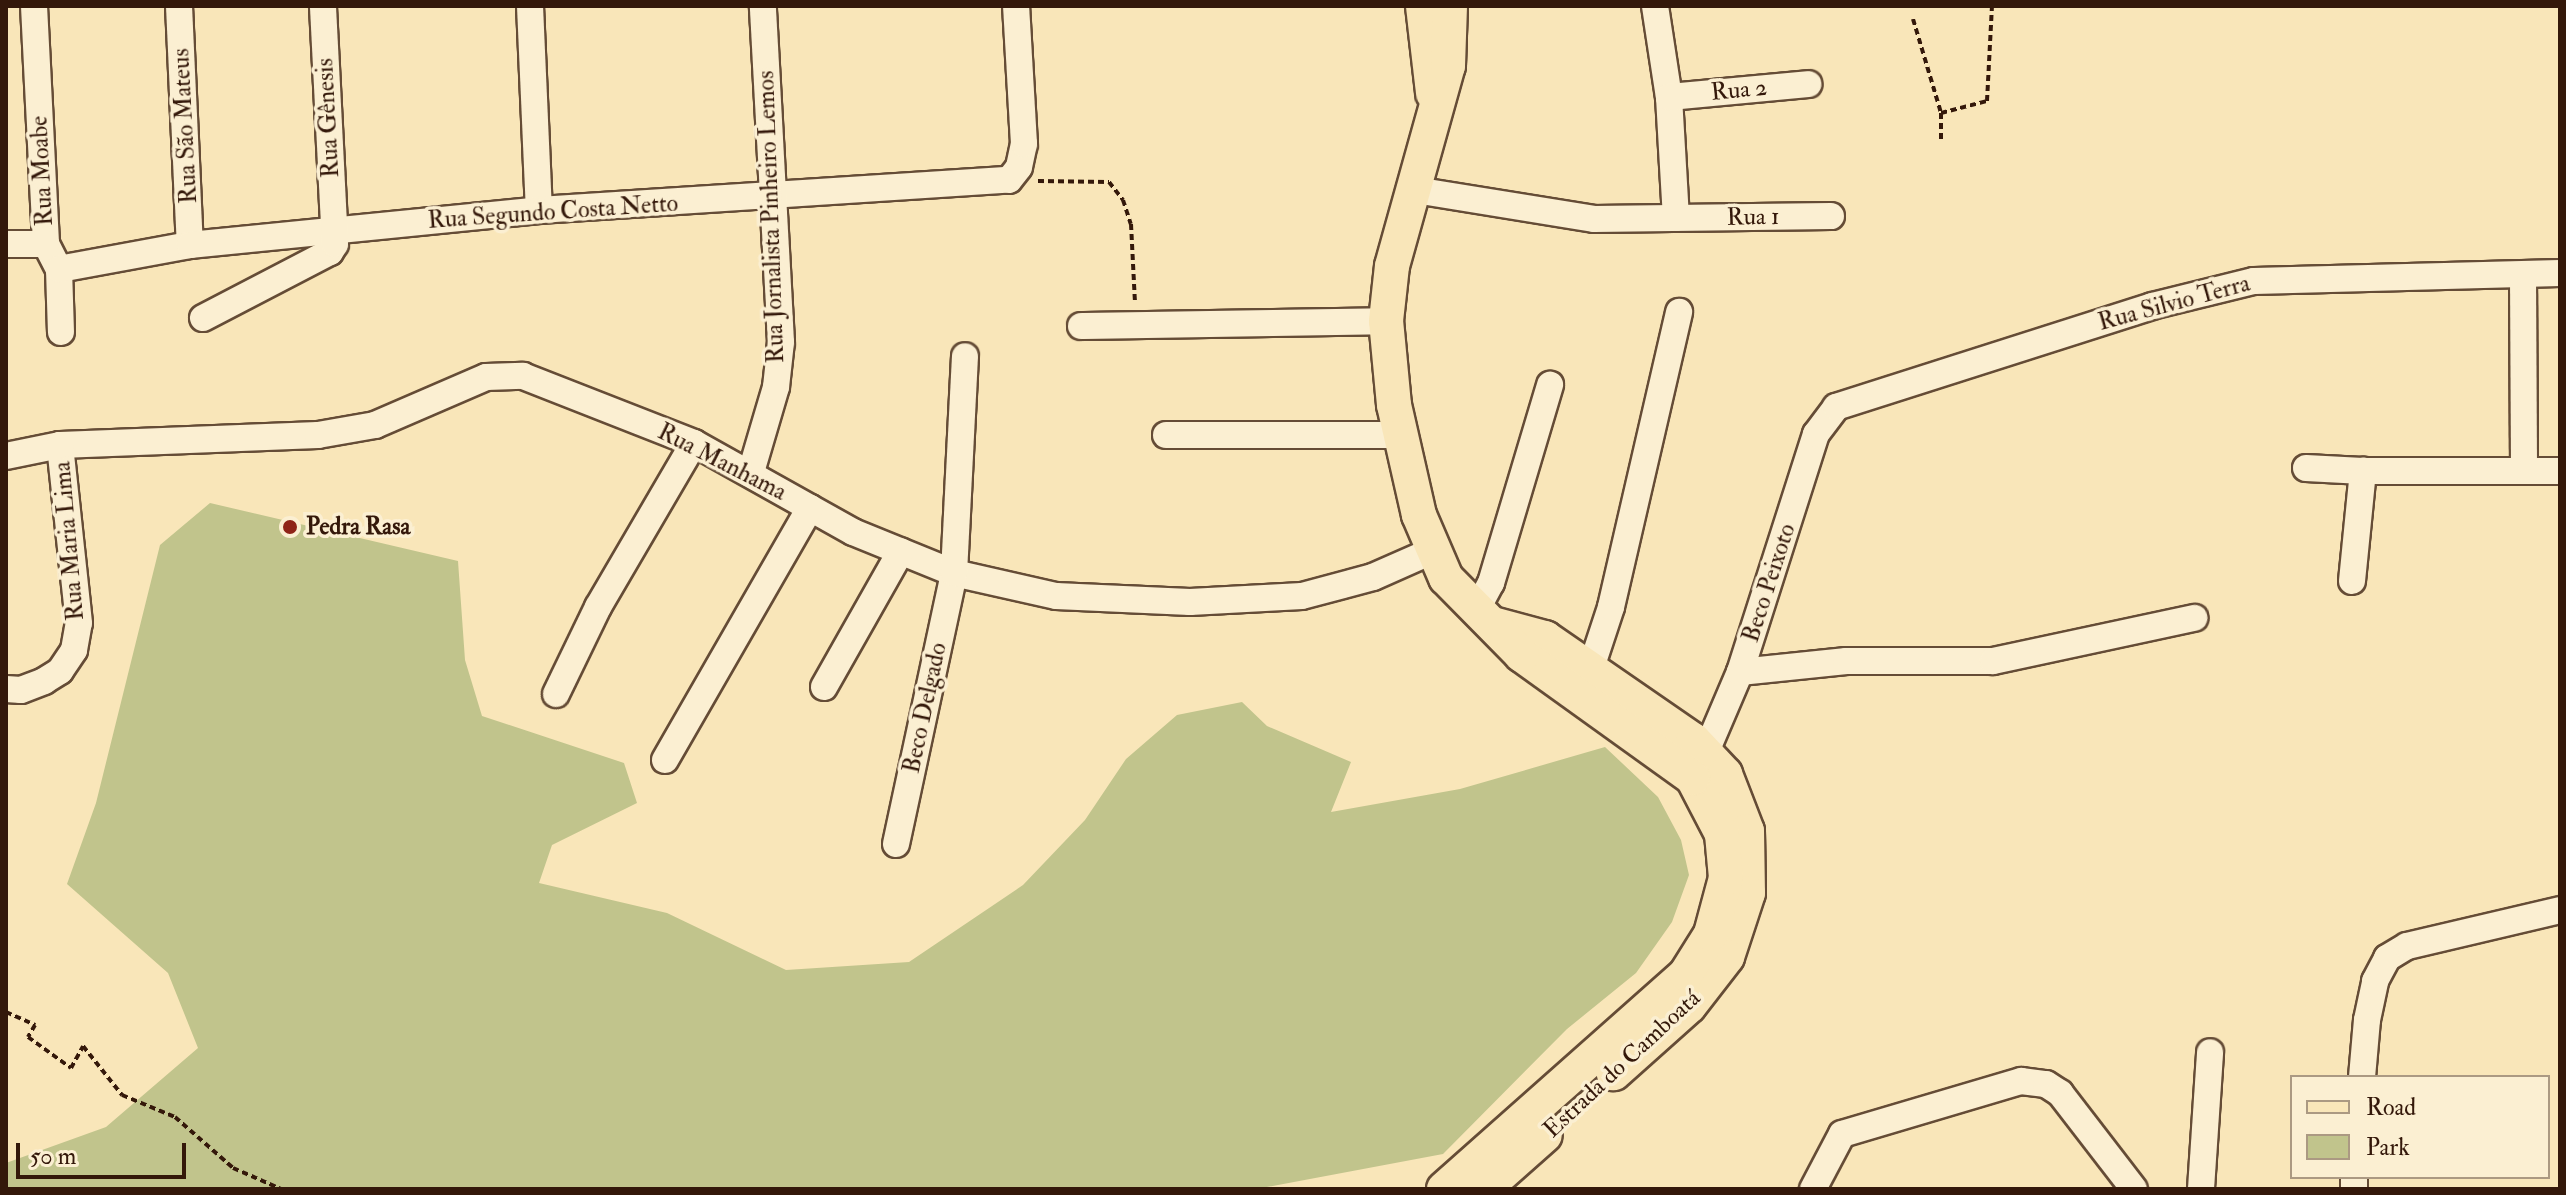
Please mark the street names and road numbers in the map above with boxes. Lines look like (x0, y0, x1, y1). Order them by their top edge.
street label: Rua São Mateus (167, 48, 203, 204)
street label: Rua Gênesis (310, 57, 346, 179)
street label: Rua Jornalista Pinheiro Lemos (752, 70, 790, 364)
street label: Rua 2 (1710, 73, 1768, 107)
street label: Rua Moabe (25, 115, 59, 227)
street label: Rua Segundo Costa Netto (427, 189, 679, 235)
street label: Rua 1 (1726, 202, 1780, 232)
street label: Rua Silvio Terra (2095, 269, 2253, 337)
street label: Rua Manhama (653, 417, 791, 507)
street label: Rua Maria Lima (48, 460, 90, 622)
street label: Beco Peixoto (1736, 520, 1802, 646)
street label: Beco Delgado (897, 640, 953, 776)
street label: Estrada do Camboatá (1538, 984, 1706, 1144)

